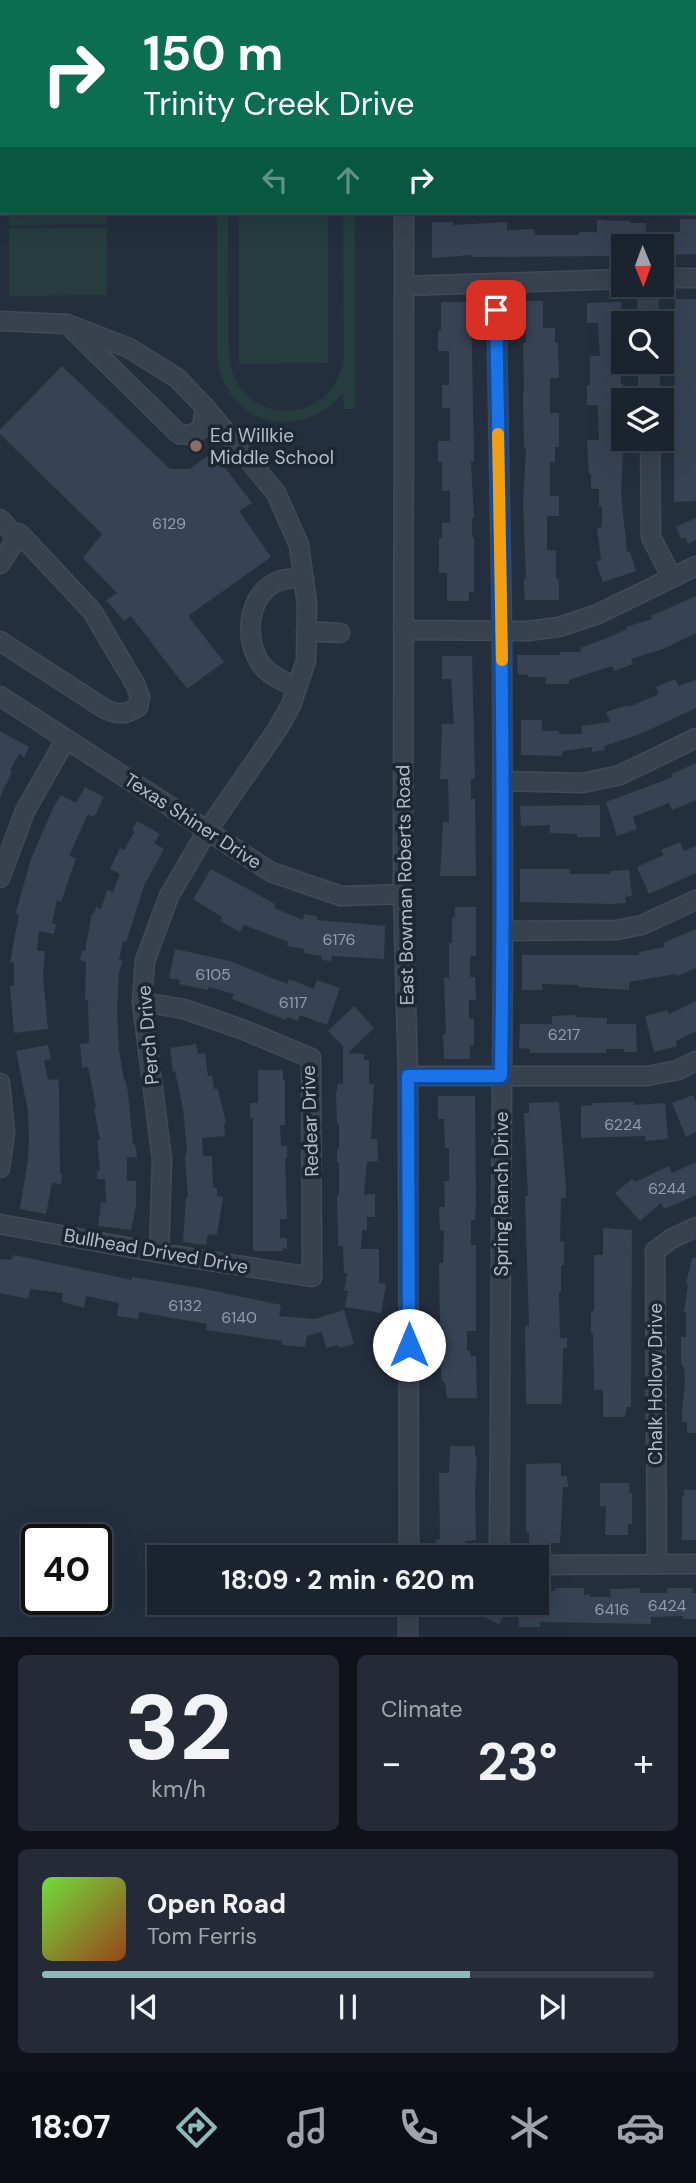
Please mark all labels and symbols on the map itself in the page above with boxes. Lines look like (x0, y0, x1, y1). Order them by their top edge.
north arrow (611, 234, 674, 298)
pin (466, 280, 526, 340)
place label: Ed Willkie Middle School (210, 423, 334, 470)
marker: Ed Willkie Middle School (188, 438, 204, 454)
house number: 6129 (152, 513, 186, 534)
street label: East Bowman Roberts Road (390, 764, 420, 1006)
street label: Texas Shiner Drive (120, 767, 266, 875)
house number: 6176 (322, 929, 356, 950)
house number: 6105 (195, 964, 231, 985)
street label: Perch Drive (131, 984, 165, 1086)
house number: 6117 (279, 992, 307, 1013)
house number: 6217 (548, 1024, 580, 1045)
street label: Redear Drive (296, 1065, 324, 1177)
street label: Spring Ranch Drive (489, 1111, 514, 1277)
house number: 6224 (604, 1114, 642, 1135)
house number: 6244 (648, 1178, 686, 1199)
street label: Bullhead Drived Drive (62, 1222, 250, 1280)
house number: 6132 (168, 1295, 202, 1316)
street label: Chalk Hollow Drive (643, 1303, 668, 1465)
house number: 6140 (221, 1307, 257, 1328)
position arrow (372, 1308, 446, 1382)
speed limit sign: 40 (21, 1524, 112, 1615)
house number: 6424 (648, 1595, 686, 1616)
house number: 6416 (595, 1599, 629, 1620)

